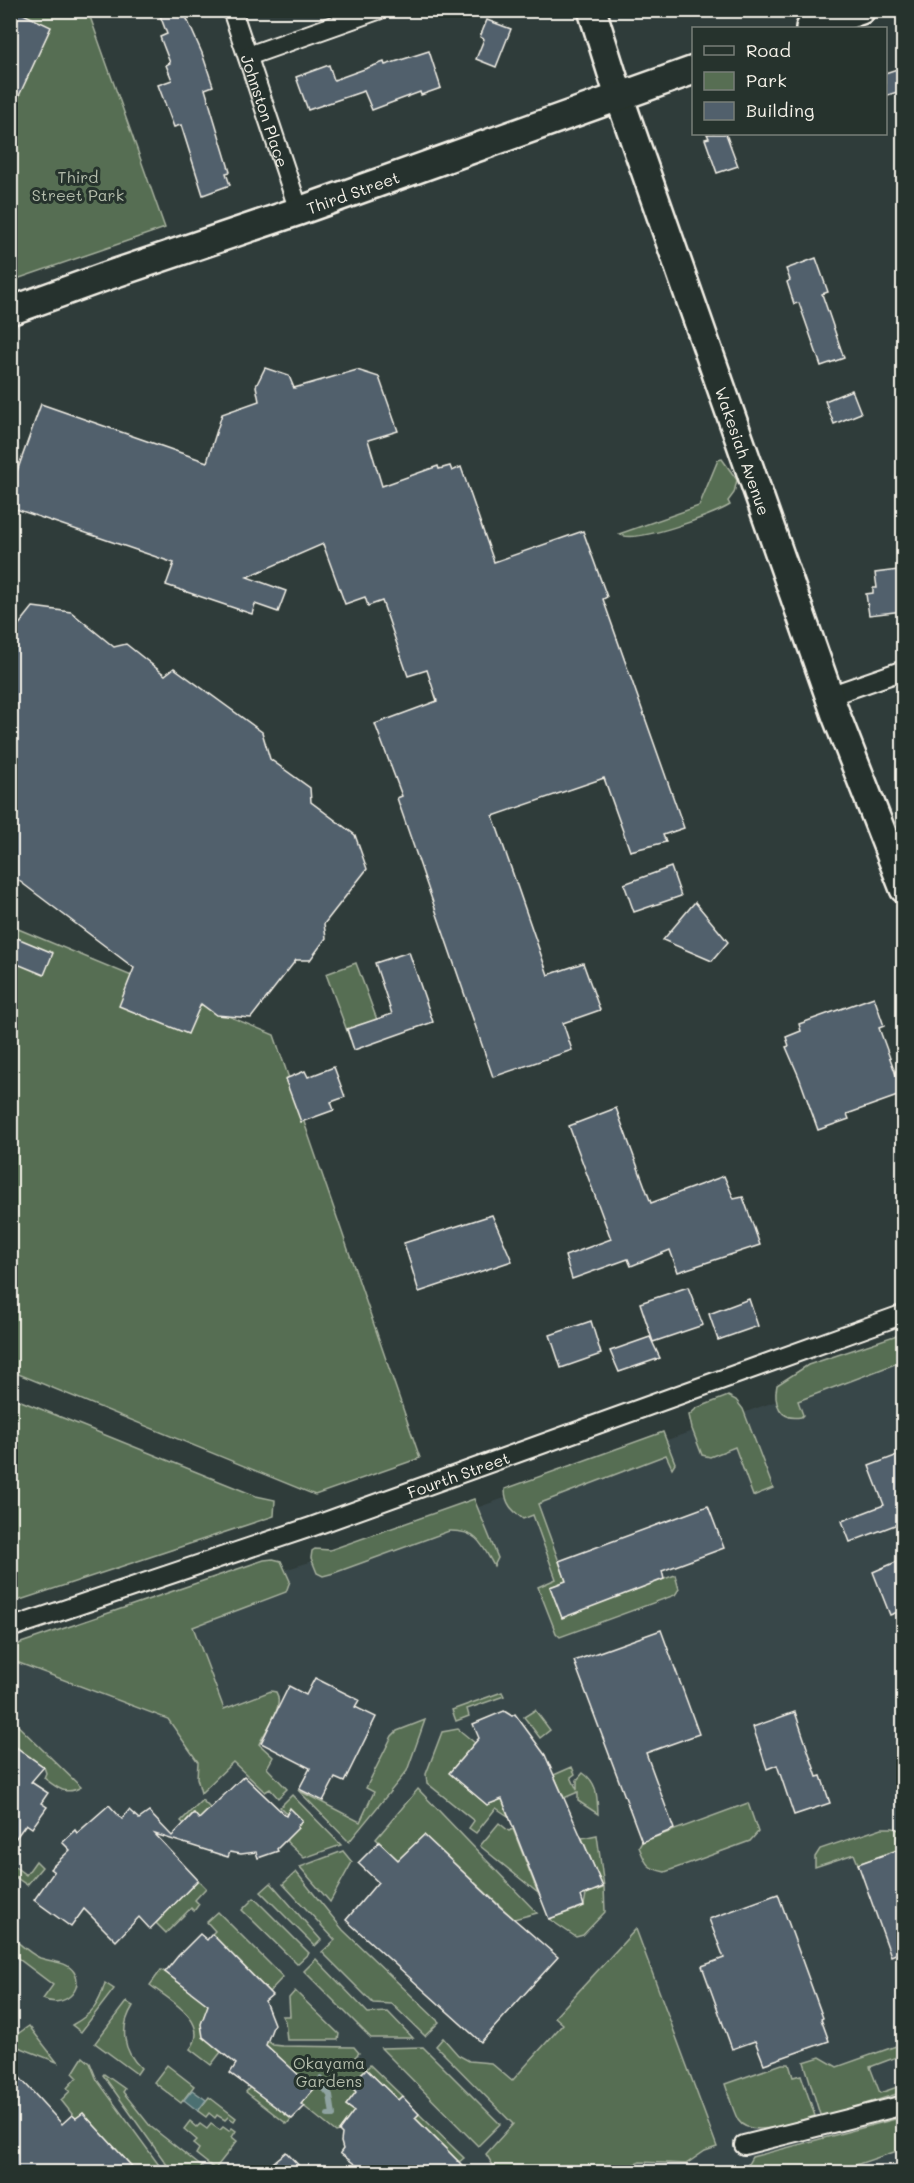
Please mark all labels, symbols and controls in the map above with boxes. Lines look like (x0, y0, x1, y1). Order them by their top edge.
legend (692, 27, 887, 135)
text: Road (746, 38, 791, 62)
street label: Johnston Place (237, 51, 294, 170)
text: Park (746, 68, 787, 92)
text: Building (746, 98, 814, 122)
park label: Third Street Park (32, 166, 124, 205)
street label: Third Street (304, 166, 402, 218)
street label: Wakesiah Avenue (711, 384, 776, 518)
street label: Fourth Street (404, 1446, 512, 1502)
park label: Okayama Gardens (293, 2052, 365, 2091)

